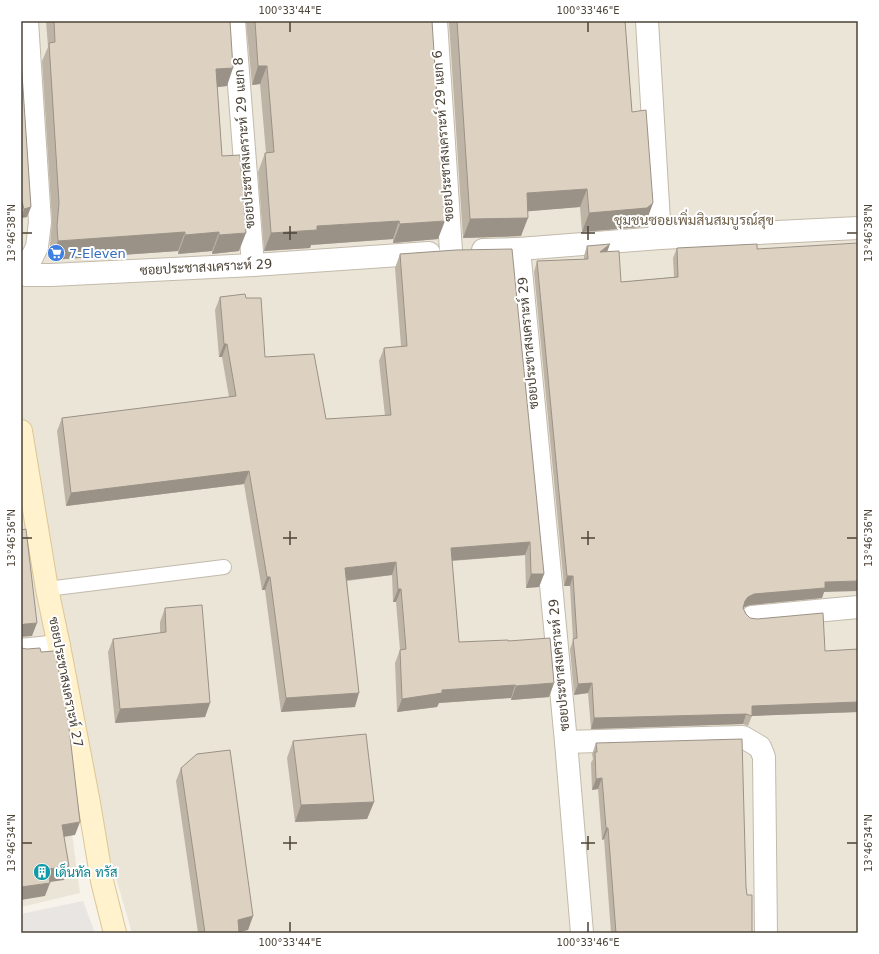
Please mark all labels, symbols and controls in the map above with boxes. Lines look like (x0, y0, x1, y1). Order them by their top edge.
text: 100°33'44"E (258, 5, 322, 16)
text: 100°33'46"E (556, 5, 620, 16)
street label: ซอยประชาสงเคราะห์ 29 แยก 6 (428, 50, 456, 222)
street label: ซอยประชาสงเคราะห์ 29 แยก 8 (229, 57, 257, 229)
text: 13°46'38"N (6, 204, 17, 262)
text: 13°46'38"N (863, 204, 874, 262)
district label: ชุมชนซอยเพิ่มสินสมบูรณ์สุข (614, 209, 774, 230)
supermarket icon: 7-Eleven (46, 243, 66, 263)
place label: 7-Eleven (69, 246, 126, 261)
street label: ซอยประชาสงเคราะห์ 29 (139, 254, 273, 278)
street label: ซอยประชาสงเคราะห์ 29 (513, 276, 541, 410)
text: 13°46'36"N (6, 509, 17, 567)
text: 13°46'36"N (863, 509, 874, 567)
street label: ซอยประชาสงเคราะห์ 29 (544, 598, 572, 732)
street label: ซอยประชาสงเคราะห์ 27 (46, 615, 88, 749)
text: 13°46'34"N (6, 814, 17, 872)
text: 13°46'34"N (863, 814, 874, 872)
building icon: เด็นทัล ทรัส (32, 862, 52, 882)
place label: เด็นทัล ทรัส (55, 863, 118, 880)
text: 100°33'44"E (258, 937, 322, 948)
text: 100°33'46"E (556, 937, 620, 948)

